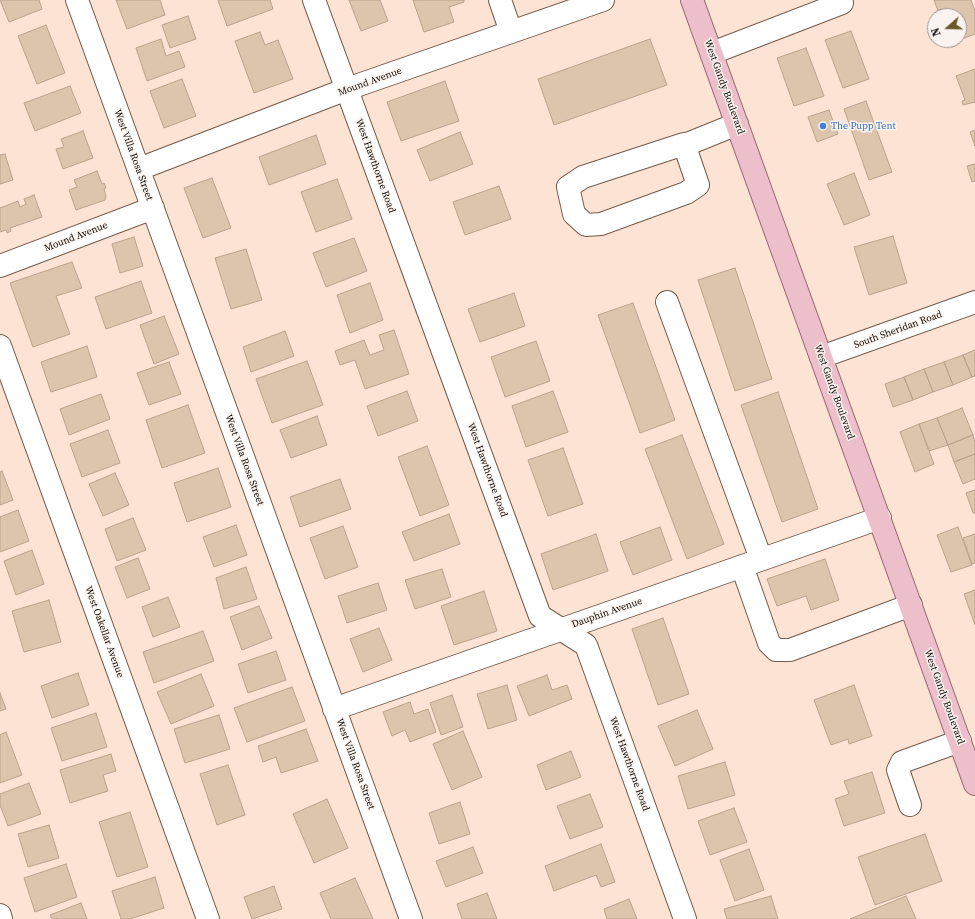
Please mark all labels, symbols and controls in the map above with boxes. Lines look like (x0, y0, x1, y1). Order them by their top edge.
north arrow (927, 8, 967, 48)
text: N (928, 26, 945, 38)
street label: West Gandy Boulevard (701, 38, 747, 136)
street label: Mound Avenue (337, 65, 403, 99)
street label: West Villa Rosa Street (111, 108, 155, 202)
street label: West Hawthorne Road (352, 117, 398, 215)
place label: The Pupp Tent (831, 120, 896, 132)
marker: The Pupp Tent (818, 121, 828, 131)
street label: Mound Avenue (43, 219, 109, 255)
street label: South Sheridan Road (852, 308, 944, 352)
street label: West Gandy Boulevard (811, 343, 857, 441)
street label: West Villa Rosa Street (222, 413, 266, 507)
street label: West Hawthorne Road (464, 421, 510, 519)
street label: West Oakellar Avenue (82, 585, 126, 679)
street label: Dauphin Avenue (570, 595, 644, 631)
street label: West Gandy Boulevard (921, 648, 967, 746)
street label: West Hawthorne Road (606, 715, 652, 813)
street label: West Villa Rosa Street (333, 717, 377, 811)

